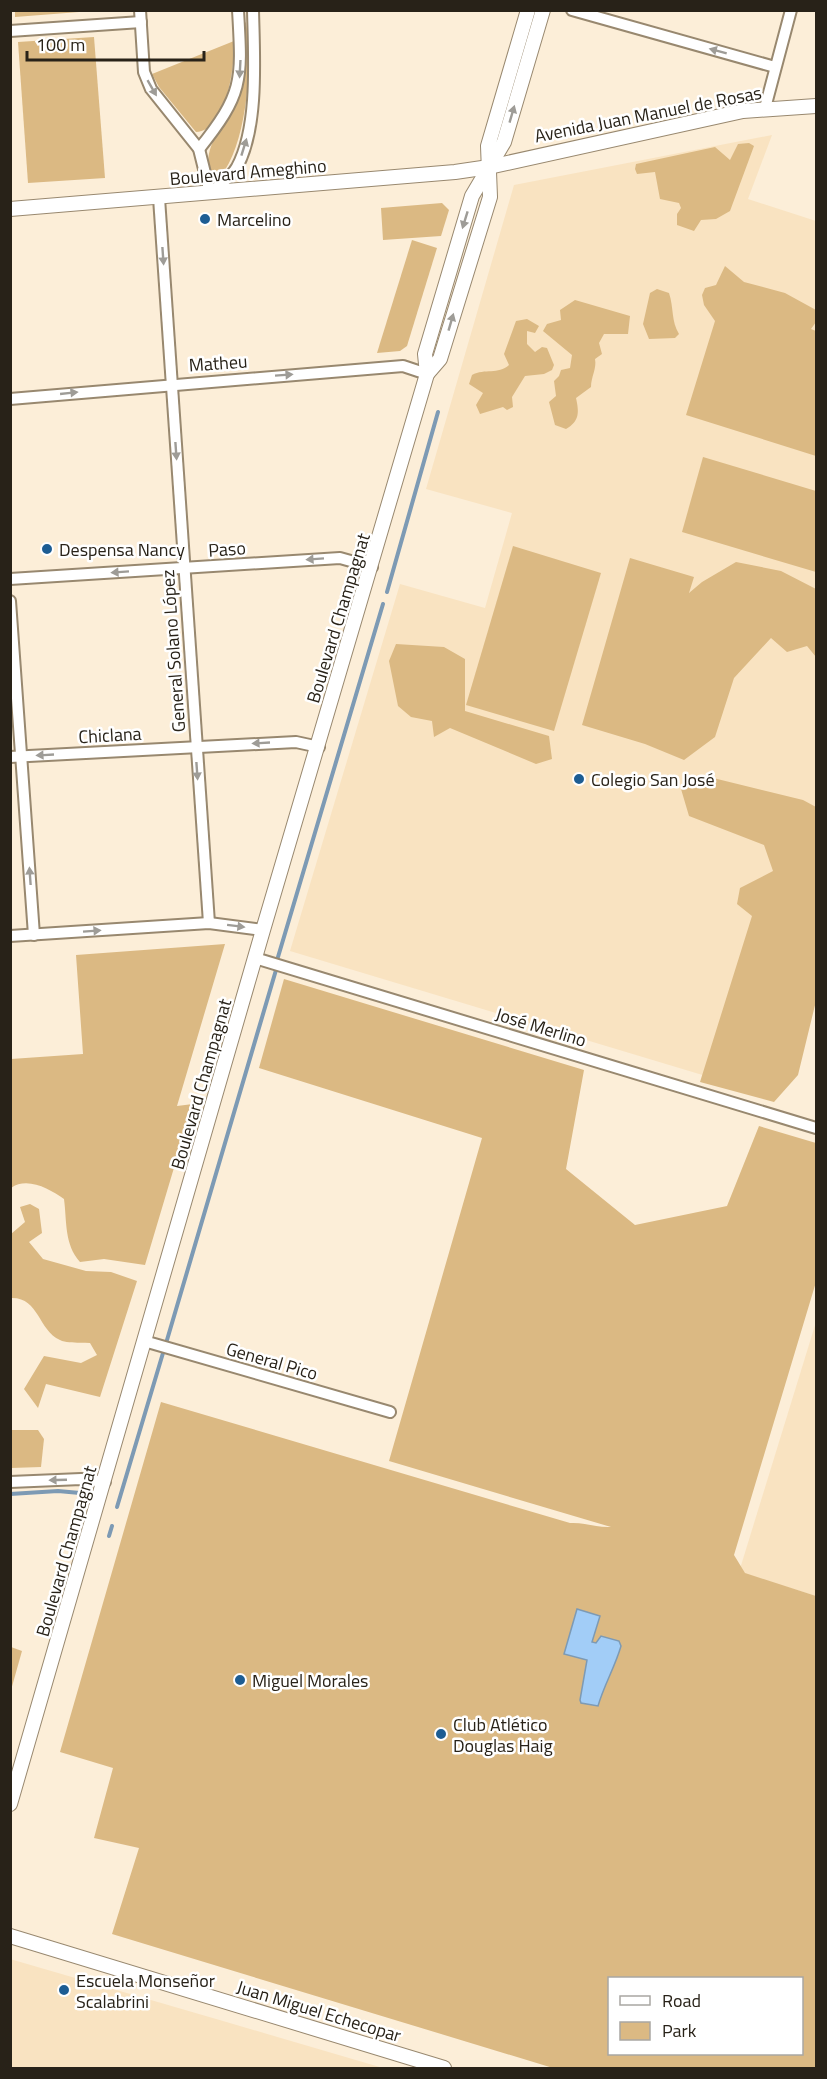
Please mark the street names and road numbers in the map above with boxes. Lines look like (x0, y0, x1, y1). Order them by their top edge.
street label: Avenida Juan Manuel de Rosas (532, 79, 764, 149)
street label: Boulevard Ameghino (169, 152, 327, 192)
street label: Matheu (188, 347, 248, 379)
street label: Boulevard Champagnat (299, 529, 377, 706)
street label: Paso (207, 534, 247, 564)
street label: General Solano López (154, 569, 192, 733)
street label: Chiclana (78, 720, 142, 750)
street label: Boulevard Champagnat (164, 995, 238, 1173)
street label: José Merlino (492, 1000, 590, 1054)
street label: General Pico (223, 1335, 321, 1387)
street label: Boulevard Champagnat (29, 1462, 103, 1640)
street label: Juan Miguel Echecopar (233, 1973, 405, 2049)

